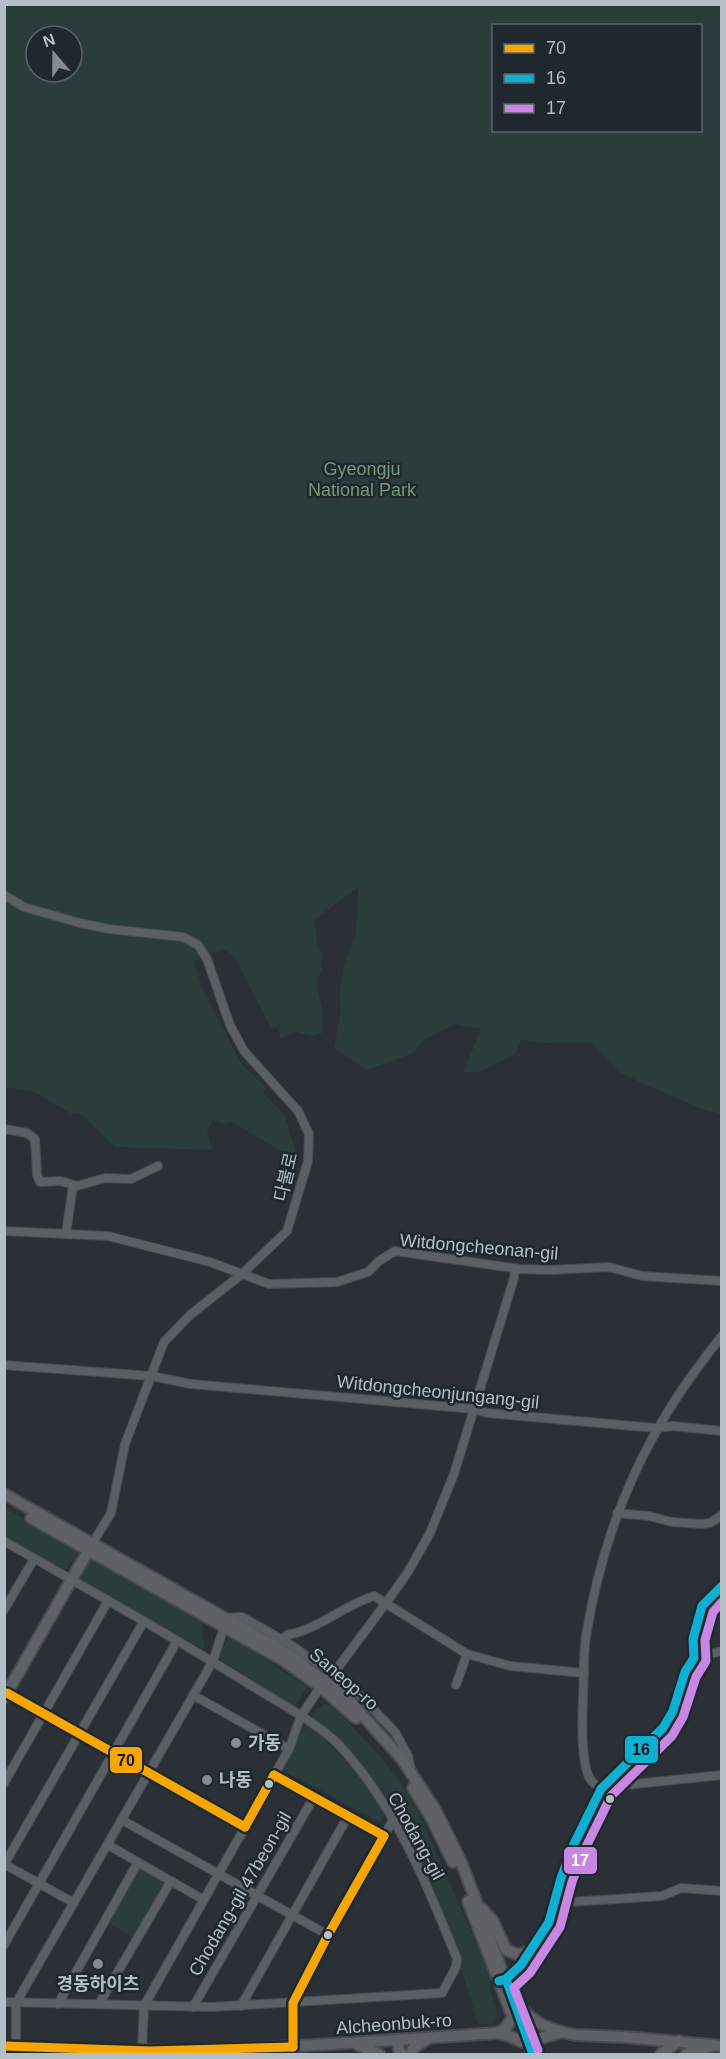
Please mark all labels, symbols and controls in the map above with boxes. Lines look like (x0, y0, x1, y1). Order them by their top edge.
north arrow (24, 24, 84, 84)
legend (492, 24, 702, 132)
text: N (41, 30, 57, 50)
text: 70 (546, 38, 566, 58)
text: 16 (546, 68, 566, 88)
text: 17 (546, 98, 566, 118)
park label: Gyeongju National Park (308, 459, 417, 500)
street label: 다불로 (271, 1151, 301, 1203)
street label: Witdongcheonan-gil (399, 1230, 559, 1264)
street label: Witdongcheonjungang-gil (336, 1371, 540, 1413)
street label: Saneop-ro (306, 1644, 382, 1714)
place label: 가동 (248, 1733, 281, 1753)
line badge: 16 (624, 1735, 659, 1764)
marker: 가동 (229, 1736, 243, 1750)
text: 16 (632, 1741, 650, 1758)
line badge: 70 (109, 1746, 143, 1774)
text: 70 (117, 1752, 135, 1769)
place label: 나동 (219, 1770, 252, 1790)
marker: 나동 (200, 1773, 214, 1787)
unlabelled marker (263, 1778, 275, 1790)
street label: Chodang-gil (384, 1789, 448, 1883)
unlabelled marker (604, 1793, 616, 1805)
street label: Chodang-gil 47beon-gil (185, 1808, 295, 1980)
line badge: 17 (563, 1846, 598, 1875)
text: 17 (571, 1852, 589, 1869)
unlabelled marker (322, 1929, 334, 1941)
marker: 경동하이츠 (91, 1957, 105, 1971)
place label: 경동하이츠 (57, 1974, 139, 1994)
street label: Alcheonbuk-ro (335, 2010, 453, 2038)

